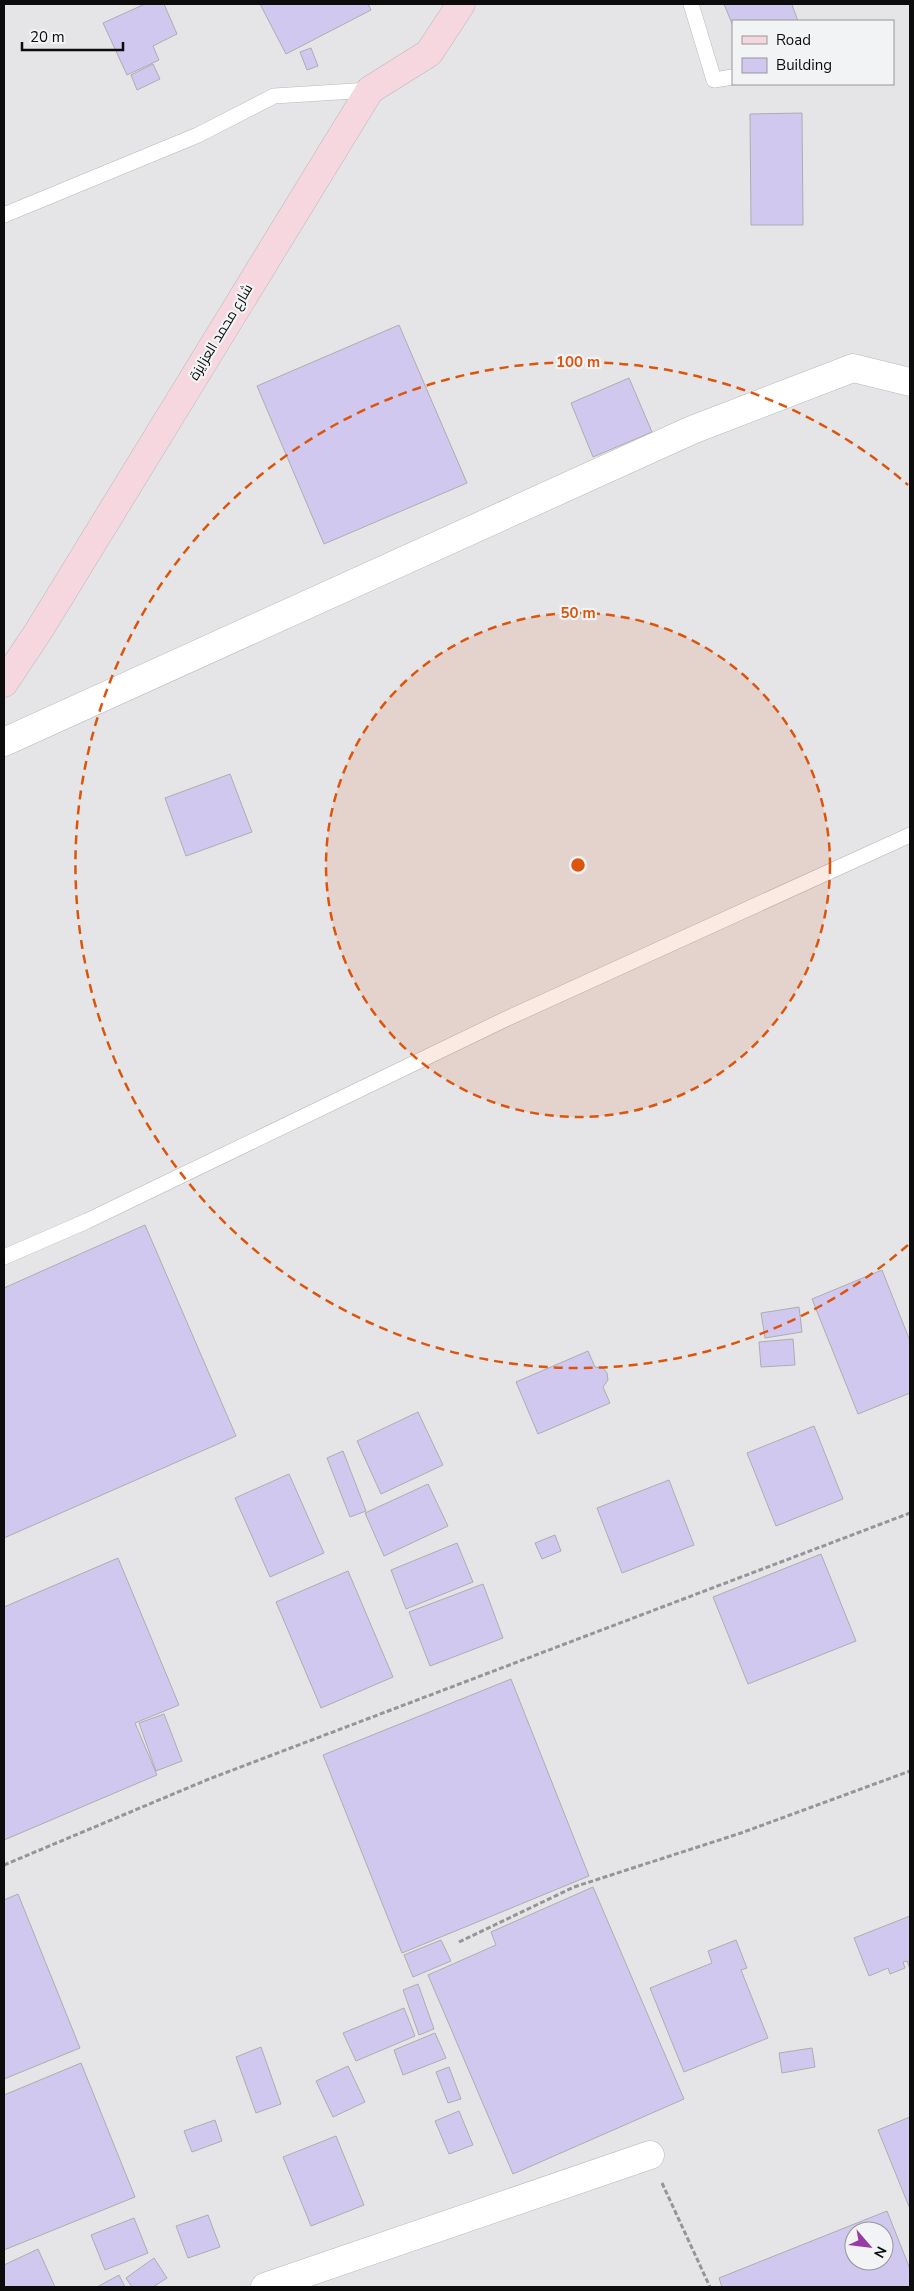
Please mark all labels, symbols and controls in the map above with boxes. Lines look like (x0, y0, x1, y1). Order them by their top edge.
scale bar (22, 20, 124, 52)
legend (732, 20, 894, 85)
text: 20 m (30, 27, 65, 47)
text: Road (776, 30, 811, 50)
text: Building (776, 55, 832, 75)
street label: شارع محمد العزايزة (185, 280, 257, 384)
text: 100 m (556, 352, 600, 372)
text: 50 m (560, 603, 596, 623)
centre of rings (569, 856, 587, 874)
north arrow (844, 2221, 894, 2271)
text: N (869, 2243, 891, 2261)

